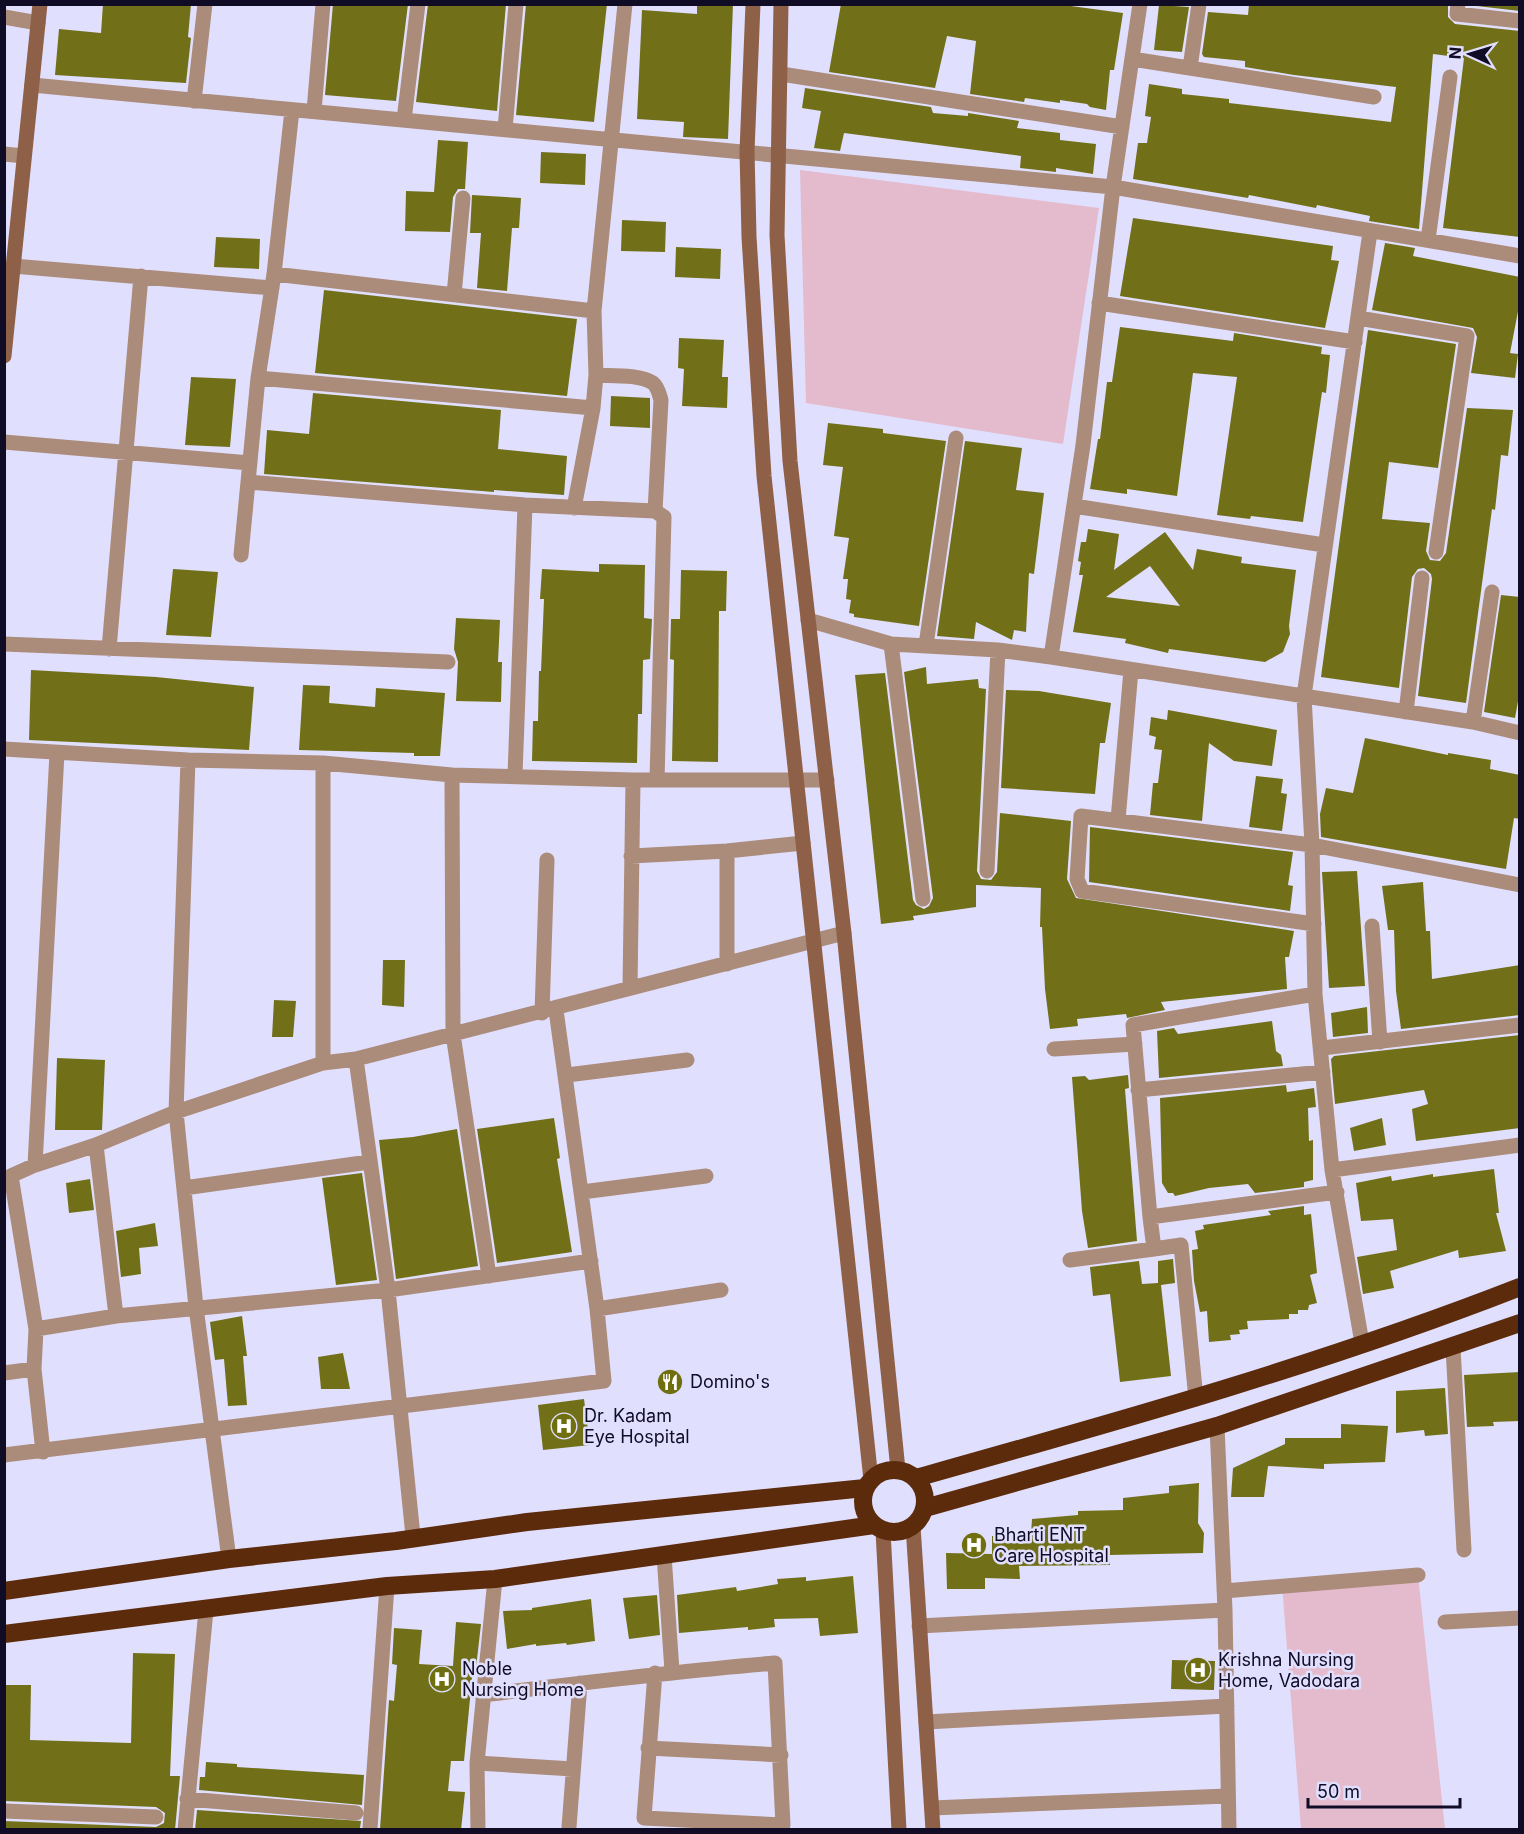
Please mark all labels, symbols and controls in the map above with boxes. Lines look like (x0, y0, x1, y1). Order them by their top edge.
north arrow (1440, 24, 1500, 84)
text: N (1445, 46, 1465, 60)
restaurant icon: Domino's (655, 1367, 685, 1397)
place label: Domino's (690, 1371, 770, 1392)
place label: Dr. Kadam Eye Hospital (584, 1405, 690, 1447)
hospital icon: Dr. Kadam Eye Hospital (549, 1411, 579, 1441)
place label: Bharti ENT Care Hospital (994, 1524, 1109, 1566)
hospital icon: Bharti ENT Care Hospital (959, 1530, 989, 1560)
place label: Krishna Nursing Home, Vadodara (1218, 1649, 1360, 1691)
hospital icon: Krishna Nursing Home, Vadodara (1183, 1655, 1213, 1685)
place label: Noble Nursing Home (462, 1658, 584, 1700)
hospital icon: Noble Nursing Home (427, 1664, 457, 1694)
scale bar (1308, 1771, 1460, 1809)
text: 50 m (1317, 1781, 1360, 1802)

